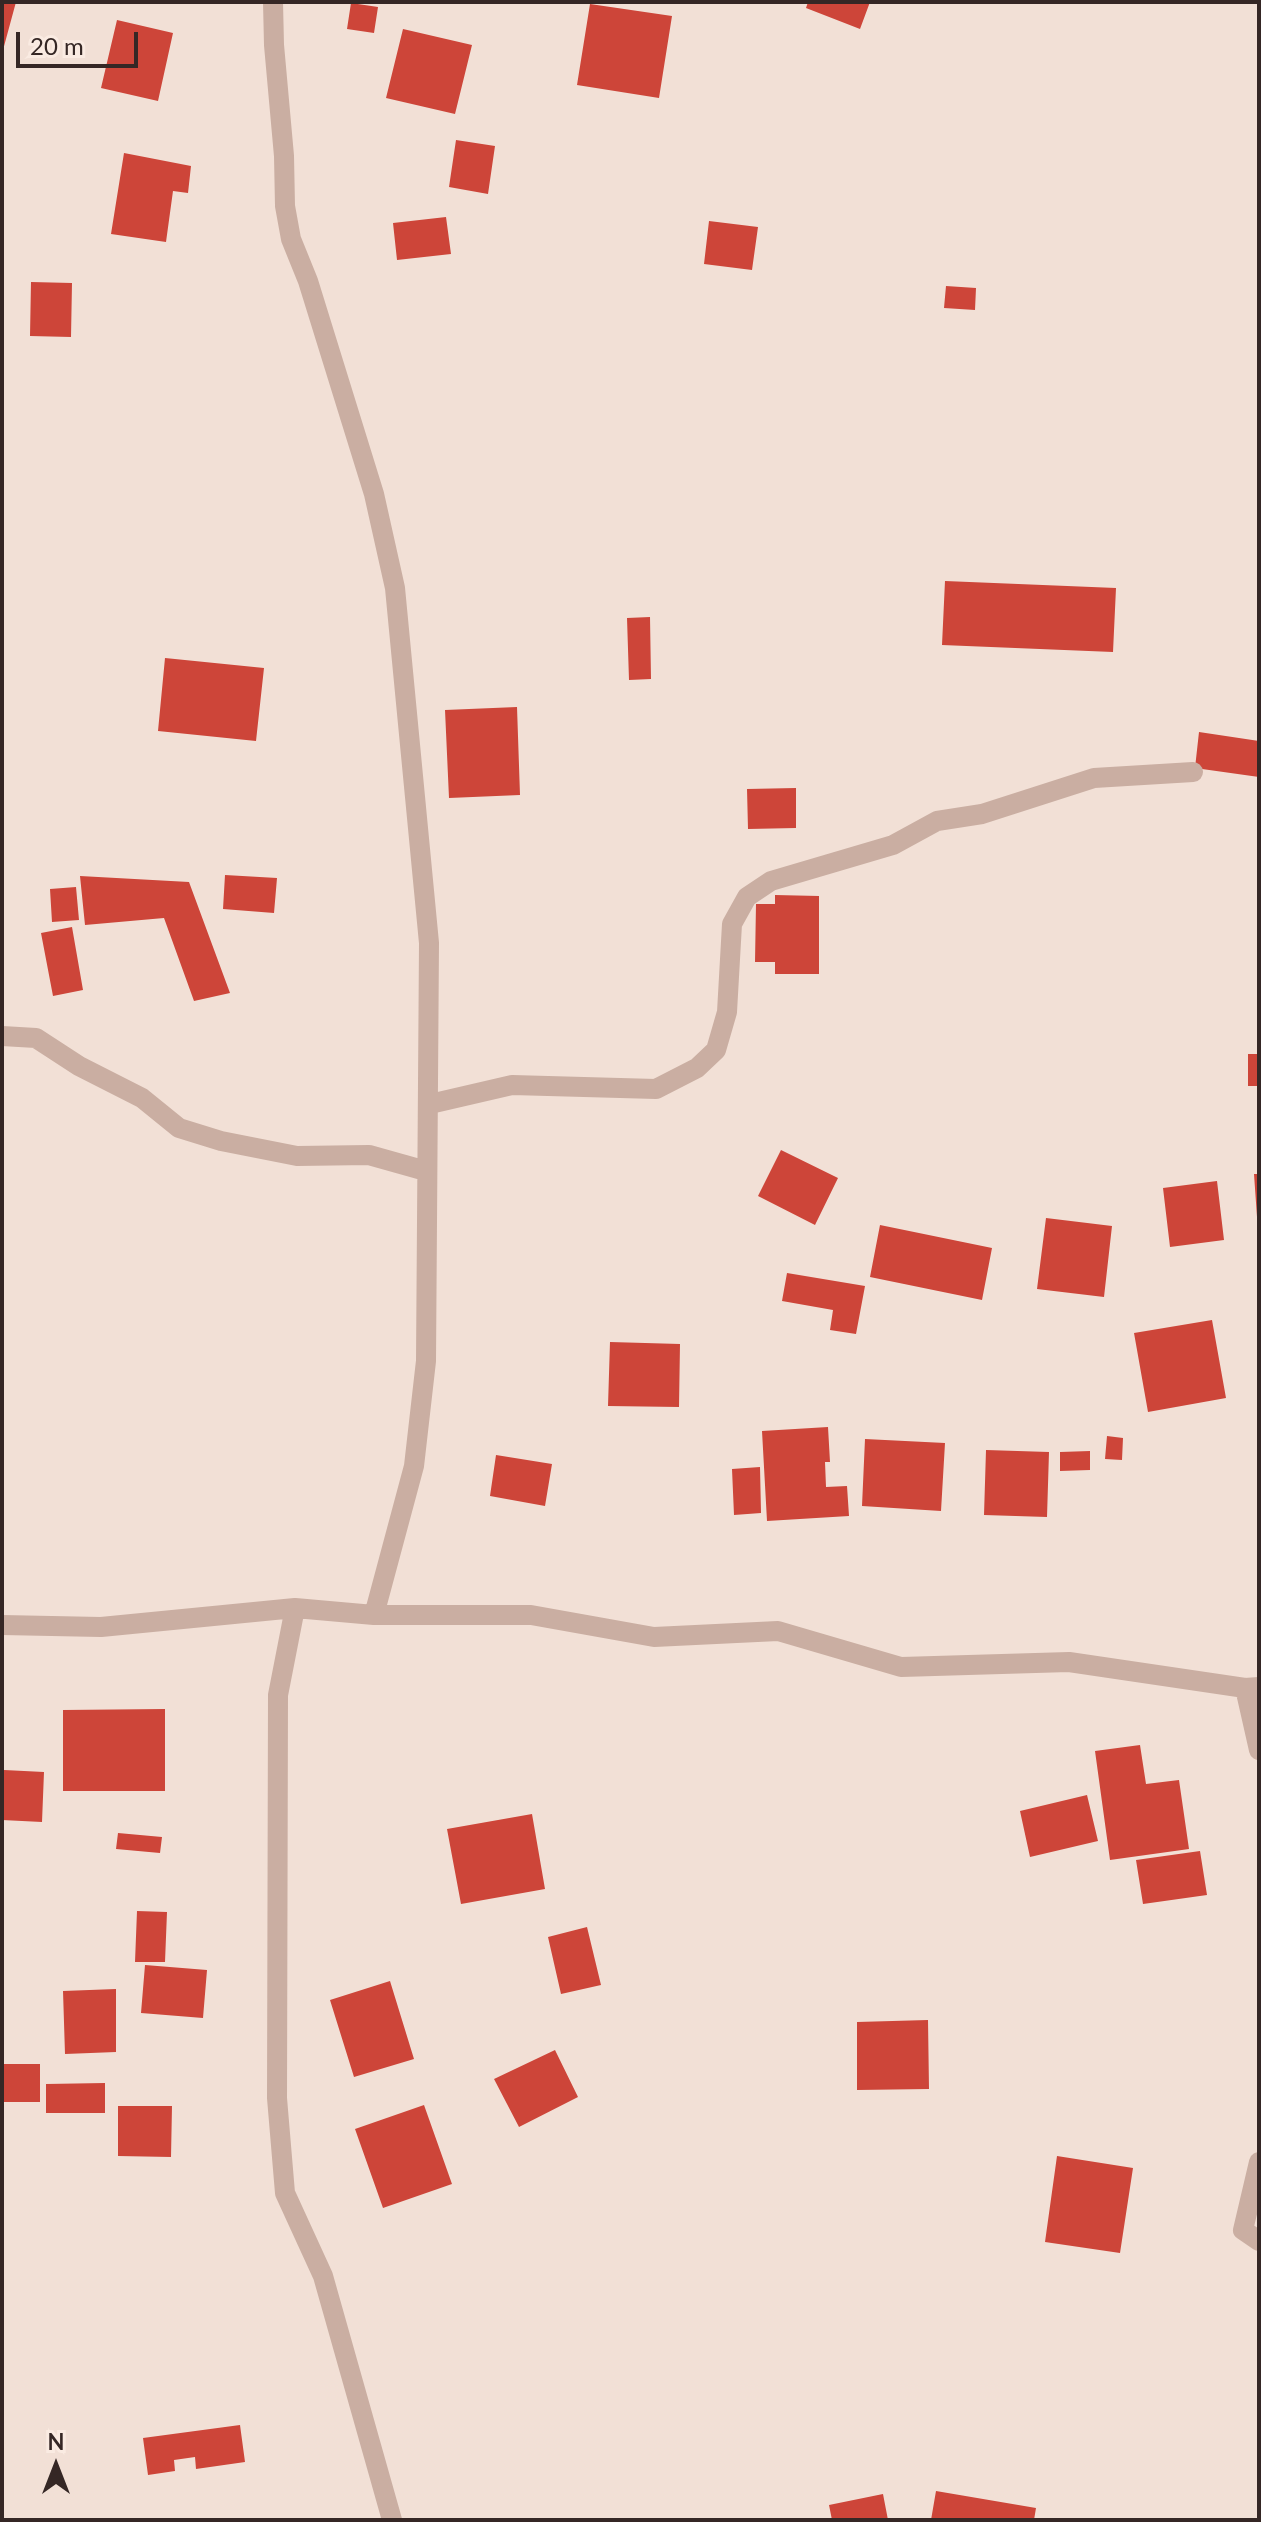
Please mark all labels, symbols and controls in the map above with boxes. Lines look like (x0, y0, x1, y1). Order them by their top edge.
scale bar (20, 16, 142, 66)
text: 20 m (30, 31, 84, 60)
north arrow (16, 2426, 96, 2506)
text: N (48, 2428, 64, 2455)

